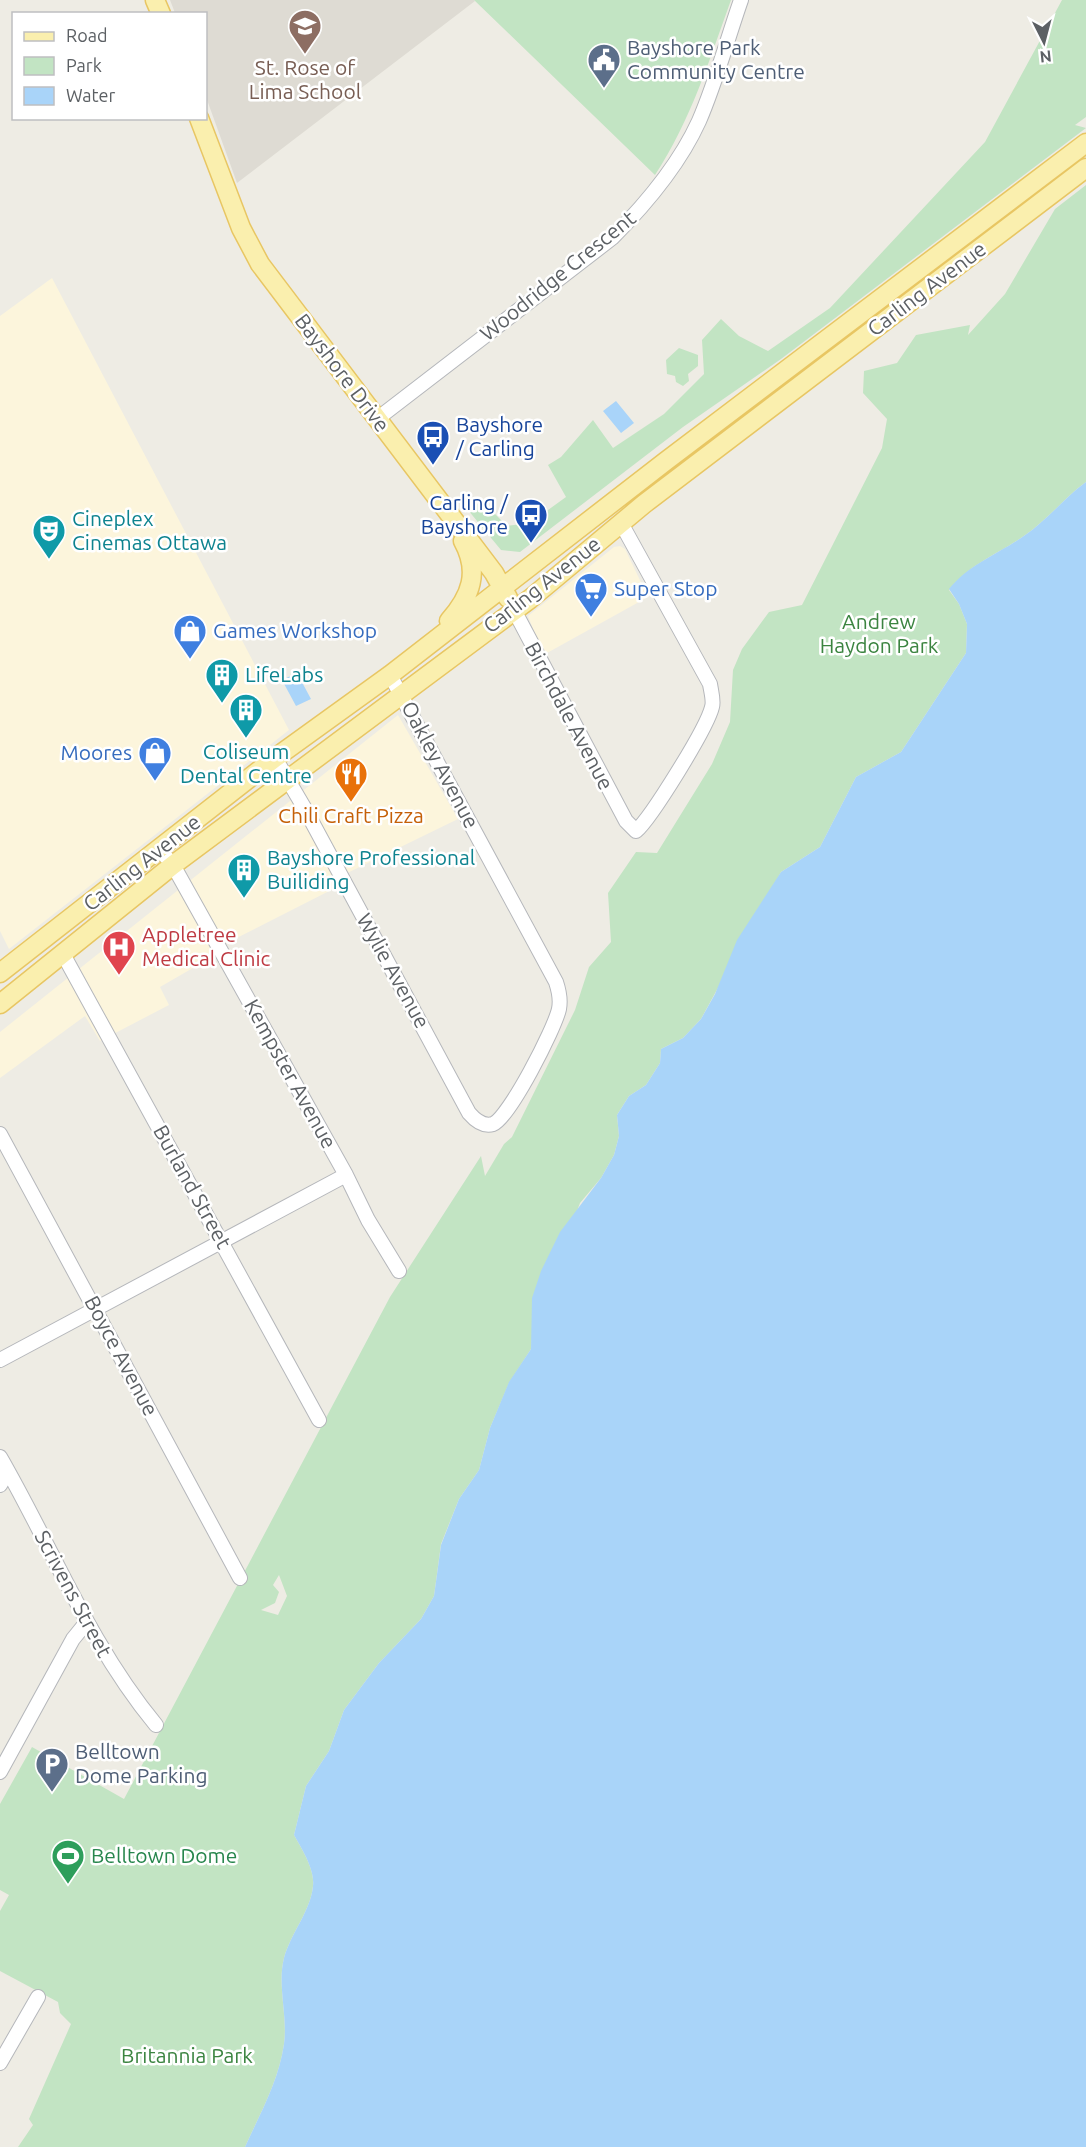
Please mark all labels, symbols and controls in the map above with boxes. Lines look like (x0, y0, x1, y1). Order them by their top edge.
school or university icon: St. Rose of Lima School (287, 8, 323, 55)
legend (12, 12, 207, 120)
north arrow (1014, 12, 1074, 72)
text: Road (66, 25, 108, 45)
place label: Bayshore Park Community Centre (627, 35, 805, 83)
public building icon: Bayshore Park Community Centre (586, 42, 622, 89)
text: N (1039, 47, 1052, 66)
text: Park (66, 55, 102, 75)
place label: St. Rose of Lima School (249, 55, 361, 103)
text: Water (66, 85, 116, 105)
street label: Woodridge Crescent (475, 205, 640, 345)
street label: Carling Avenue (863, 236, 990, 340)
street label: Bayshore Drive (291, 309, 395, 436)
place label: Bayshore / Carling (455, 412, 543, 460)
bus stop icon: Bayshore / Carling (415, 419, 451, 466)
place label: Carling / Bayshore (421, 490, 509, 538)
bus stop icon: Carling / Bayshore (513, 497, 549, 544)
place label: Cineplex Cinemas Ottawa (72, 506, 227, 554)
theatre icon: Cineplex Cinemas Ottawa (31, 513, 67, 560)
street label: Carling Avenue (478, 531, 605, 637)
supermarket icon: Super Stop (573, 571, 609, 618)
place label: Super Stop (614, 576, 717, 600)
park label: Andrew Haydon Park (820, 609, 939, 657)
shop icon: Games Workshop (172, 613, 208, 660)
place label: Games Workshop (213, 618, 377, 642)
street label: Birchdale Avenue (521, 638, 619, 794)
building icon: LifeLabs (204, 657, 240, 704)
place label: LifeLabs (245, 662, 323, 686)
building icon: Coliseum Dental Centre (228, 692, 264, 739)
street label: Oakley Avenue (397, 697, 484, 832)
shop icon: Moores (137, 735, 173, 782)
place label: Coliseum Dental Centre (180, 739, 312, 787)
place label: Moores (61, 740, 132, 764)
restaurant icon: Chili Craft Pizza (333, 756, 369, 803)
place label: Chili Craft Pizza (278, 803, 424, 827)
street label: Carling Avenue (78, 809, 205, 915)
place label: Bayshore Professional Builiding (267, 845, 475, 893)
building icon: Bayshore Professional Builiding (226, 852, 262, 899)
street label: Wylie Avenue (353, 909, 435, 1032)
place label: Appletree Medical Clinic (142, 922, 271, 970)
hospital icon: Appletree Medical Clinic (101, 929, 137, 976)
street label: Kempster Avenue (240, 995, 342, 1152)
street label: Burland Street (149, 1121, 237, 1252)
street label: Boyce Avenue (80, 1291, 164, 1420)
street label: Scrivens Street (30, 1526, 117, 1661)
place label: Belltown Dome Parking (75, 1739, 208, 1787)
parking icon: Belltown Dome Parking (34, 1746, 70, 1793)
sports icon: Belltown Dome (50, 1838, 86, 1885)
place label: Belltown Dome (91, 1843, 237, 1867)
park label: Britannia Park (121, 2043, 253, 2067)

